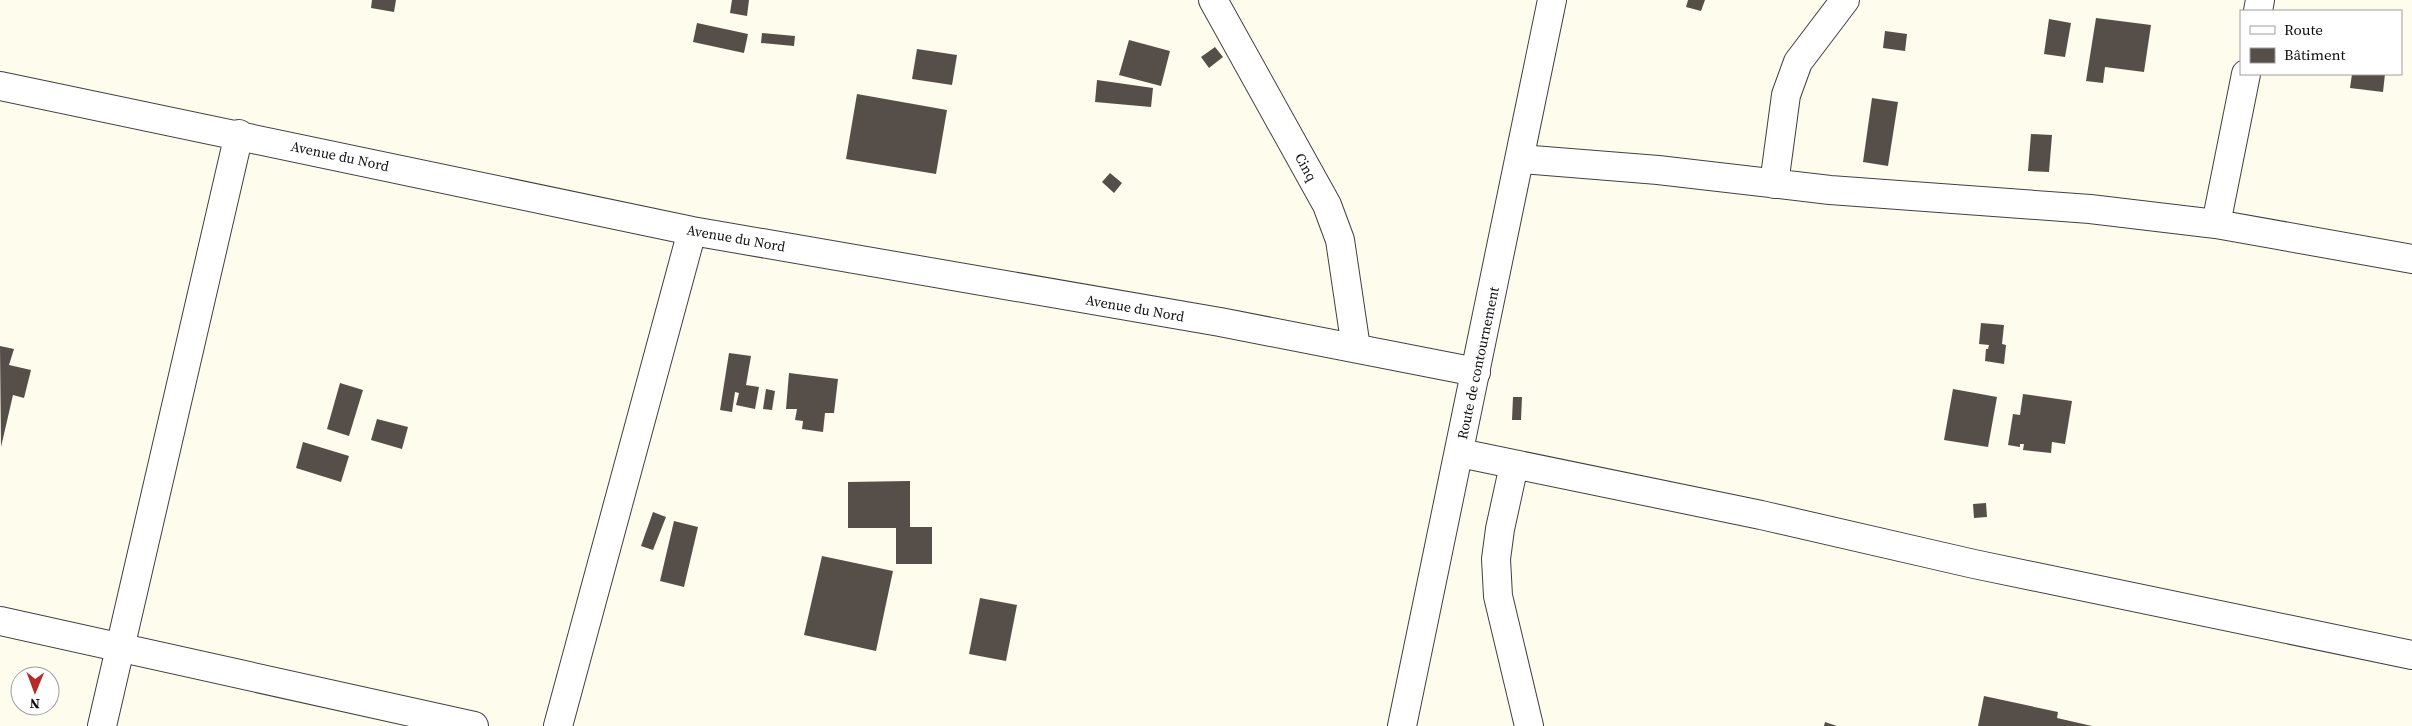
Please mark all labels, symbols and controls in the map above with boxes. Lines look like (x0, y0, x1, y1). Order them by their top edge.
legend (2240, 10, 2402, 75)
text: Route (2284, 19, 2323, 40)
text: Bâtiment (2284, 44, 2346, 65)
street label: Avenue du Nord (289, 136, 391, 176)
street label: Cinq (1290, 149, 1322, 185)
street label: Avenue du Nord (685, 219, 787, 257)
street label: Route de contournement (1452, 284, 1504, 441)
street label: Avenue du Nord (1084, 289, 1186, 327)
north arrow (10, 666, 60, 716)
text: N (29, 694, 40, 714)

